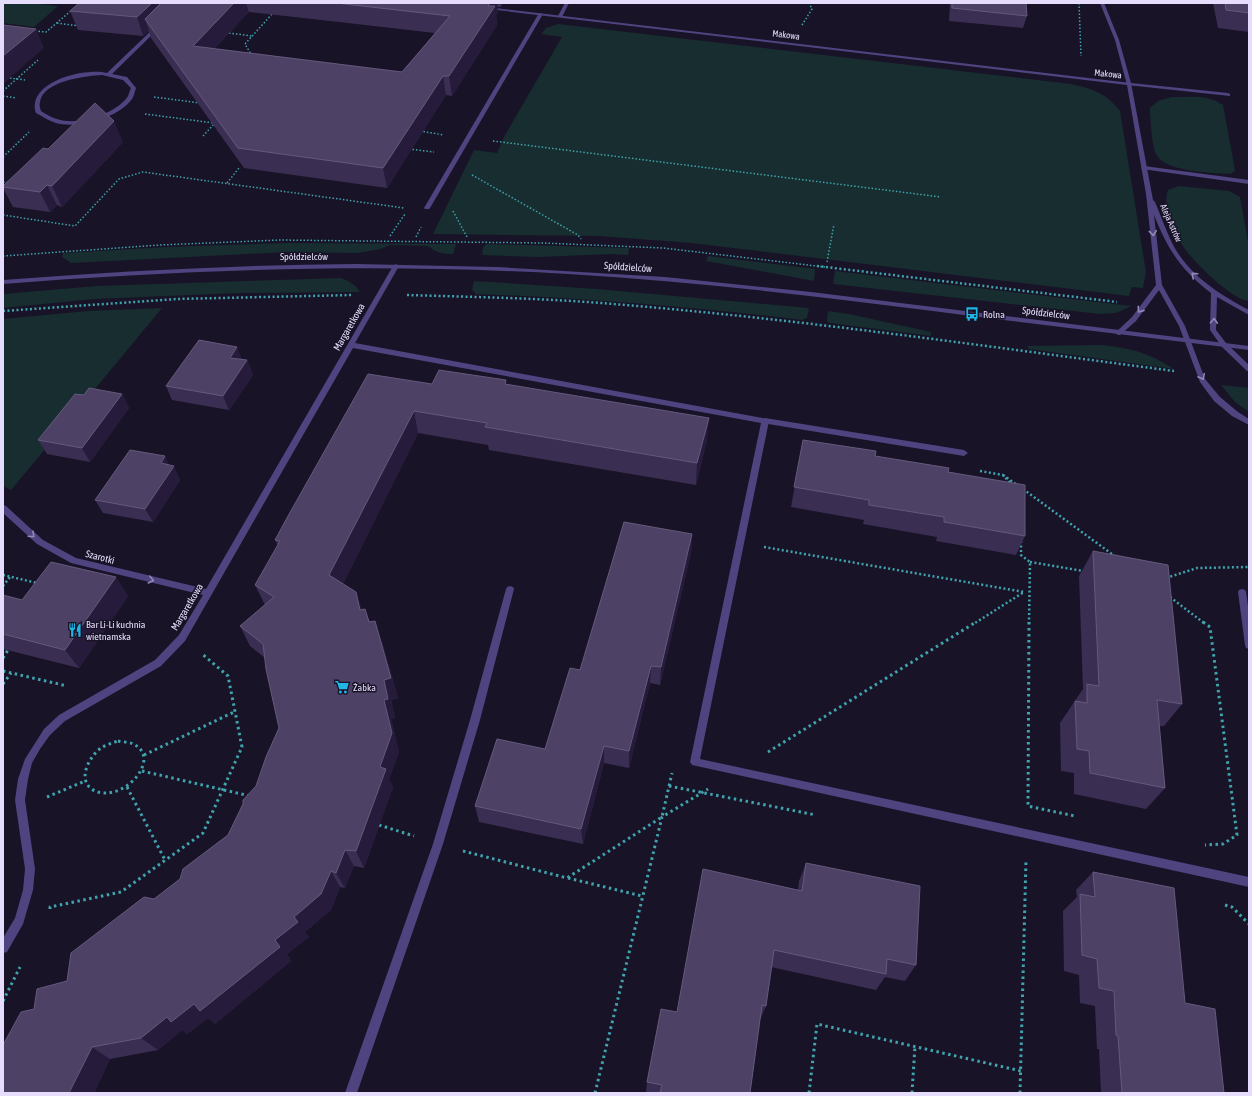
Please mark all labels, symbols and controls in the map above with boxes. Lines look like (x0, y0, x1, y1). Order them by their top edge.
street label: Makowa (772, 28, 800, 42)
street label: Makowa (1094, 68, 1122, 80)
street label: Aleja Astrów (1158, 202, 1184, 244)
one-way arrow (1148, 230, 1157, 236)
street label: Spółdzielców (280, 251, 328, 262)
street label: Spółdzielców (604, 260, 652, 274)
one-way arrow (1191, 272, 1199, 280)
street label: Margaretkowa (331, 301, 367, 352)
street label: Spółdzielców (1021, 305, 1071, 321)
bus stop icon: Rolna (964, 306, 980, 322)
one-way arrow (1137, 306, 1145, 313)
place label: Rolna (983, 309, 1005, 320)
one-way arrow (1209, 318, 1218, 324)
one-way arrow (1197, 373, 1205, 380)
one-way arrow (27, 530, 34, 537)
street label: Szarotki (84, 548, 116, 566)
one-way arrow (147, 575, 154, 584)
street label: Margaretkowa (169, 581, 205, 632)
place label: Bar Li-Li kuchnia wietnamska (86, 619, 146, 642)
restaurant icon: Bar Li-Li kuchnia wietnamska (67, 622, 83, 638)
supermarket icon: Żabka (334, 679, 350, 695)
place label: Żabka (353, 682, 376, 693)

